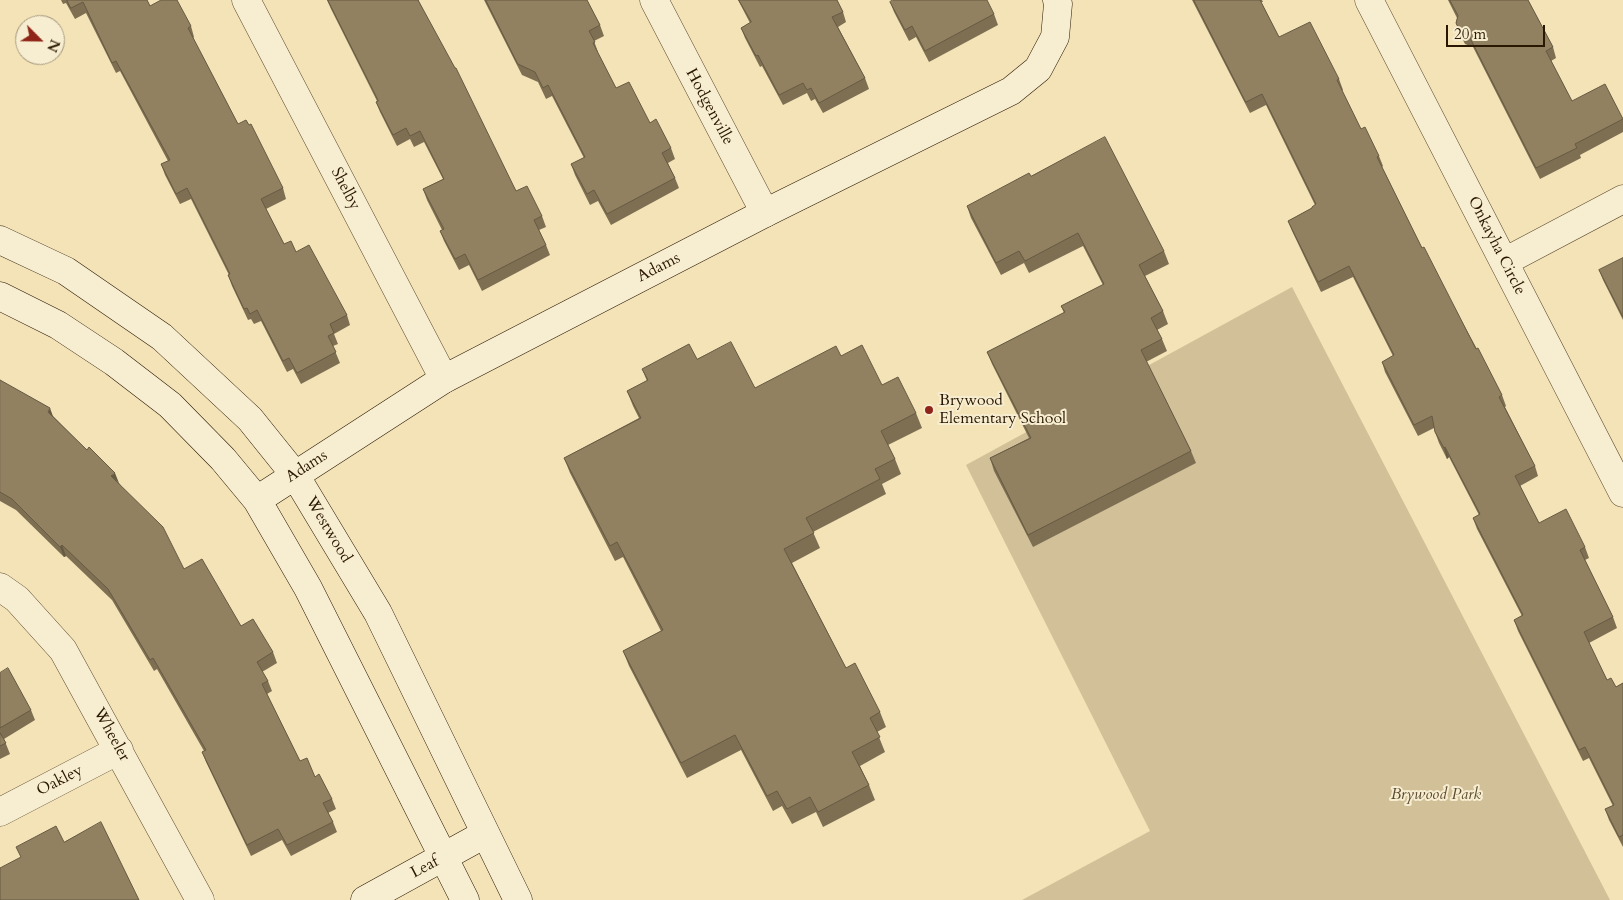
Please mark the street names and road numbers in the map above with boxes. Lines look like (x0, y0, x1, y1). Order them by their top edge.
street label: Hodgenville (681, 65, 737, 149)
street label: Shelby (326, 165, 364, 213)
street label: Onkayha Circle (1463, 194, 1529, 298)
street label: Adams (634, 249, 684, 287)
street label: Adams (283, 447, 331, 487)
street label: Westwood (301, 493, 355, 567)
street label: Wheeler (89, 705, 133, 765)
street label: Oakley (34, 761, 86, 801)
street label: Leaf (408, 853, 442, 883)

